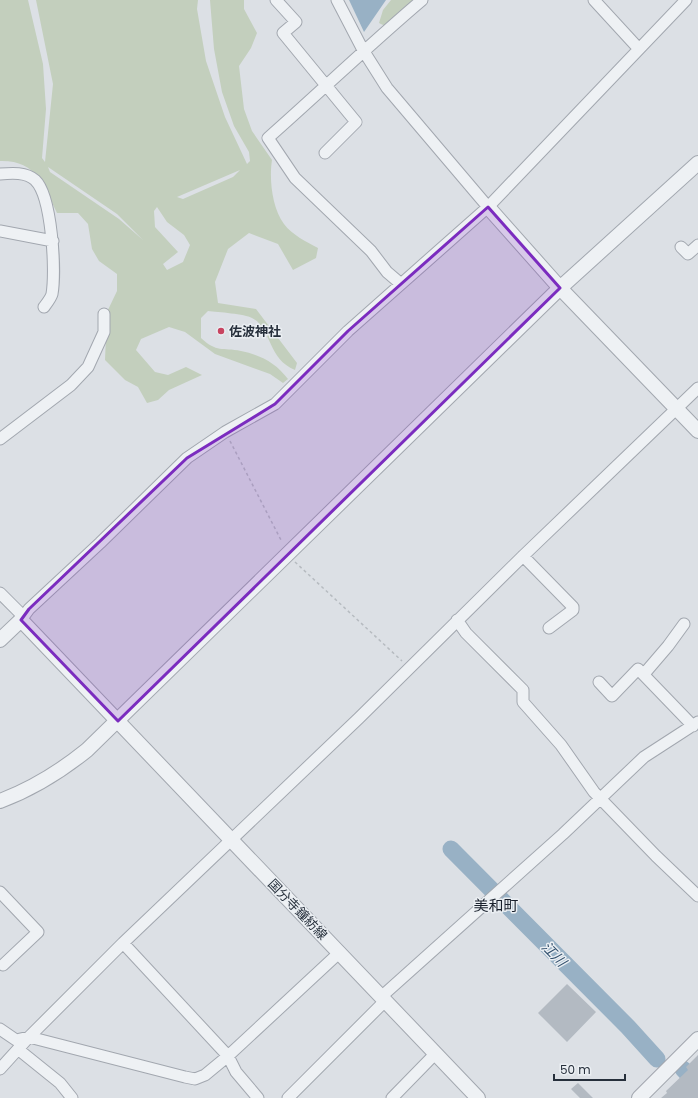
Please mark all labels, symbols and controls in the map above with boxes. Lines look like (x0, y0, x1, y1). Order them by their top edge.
place label: 佐波神社 (229, 322, 281, 341)
marker: 佐波神社 (216, 326, 226, 336)
street label: 国分寺鐘紡線 (264, 875, 332, 944)
district label: 美和町 (473, 895, 519, 916)
water label: 江川 (537, 937, 572, 972)
scale bar (554, 1056, 625, 1082)
text: 50 m (560, 1061, 591, 1078)

